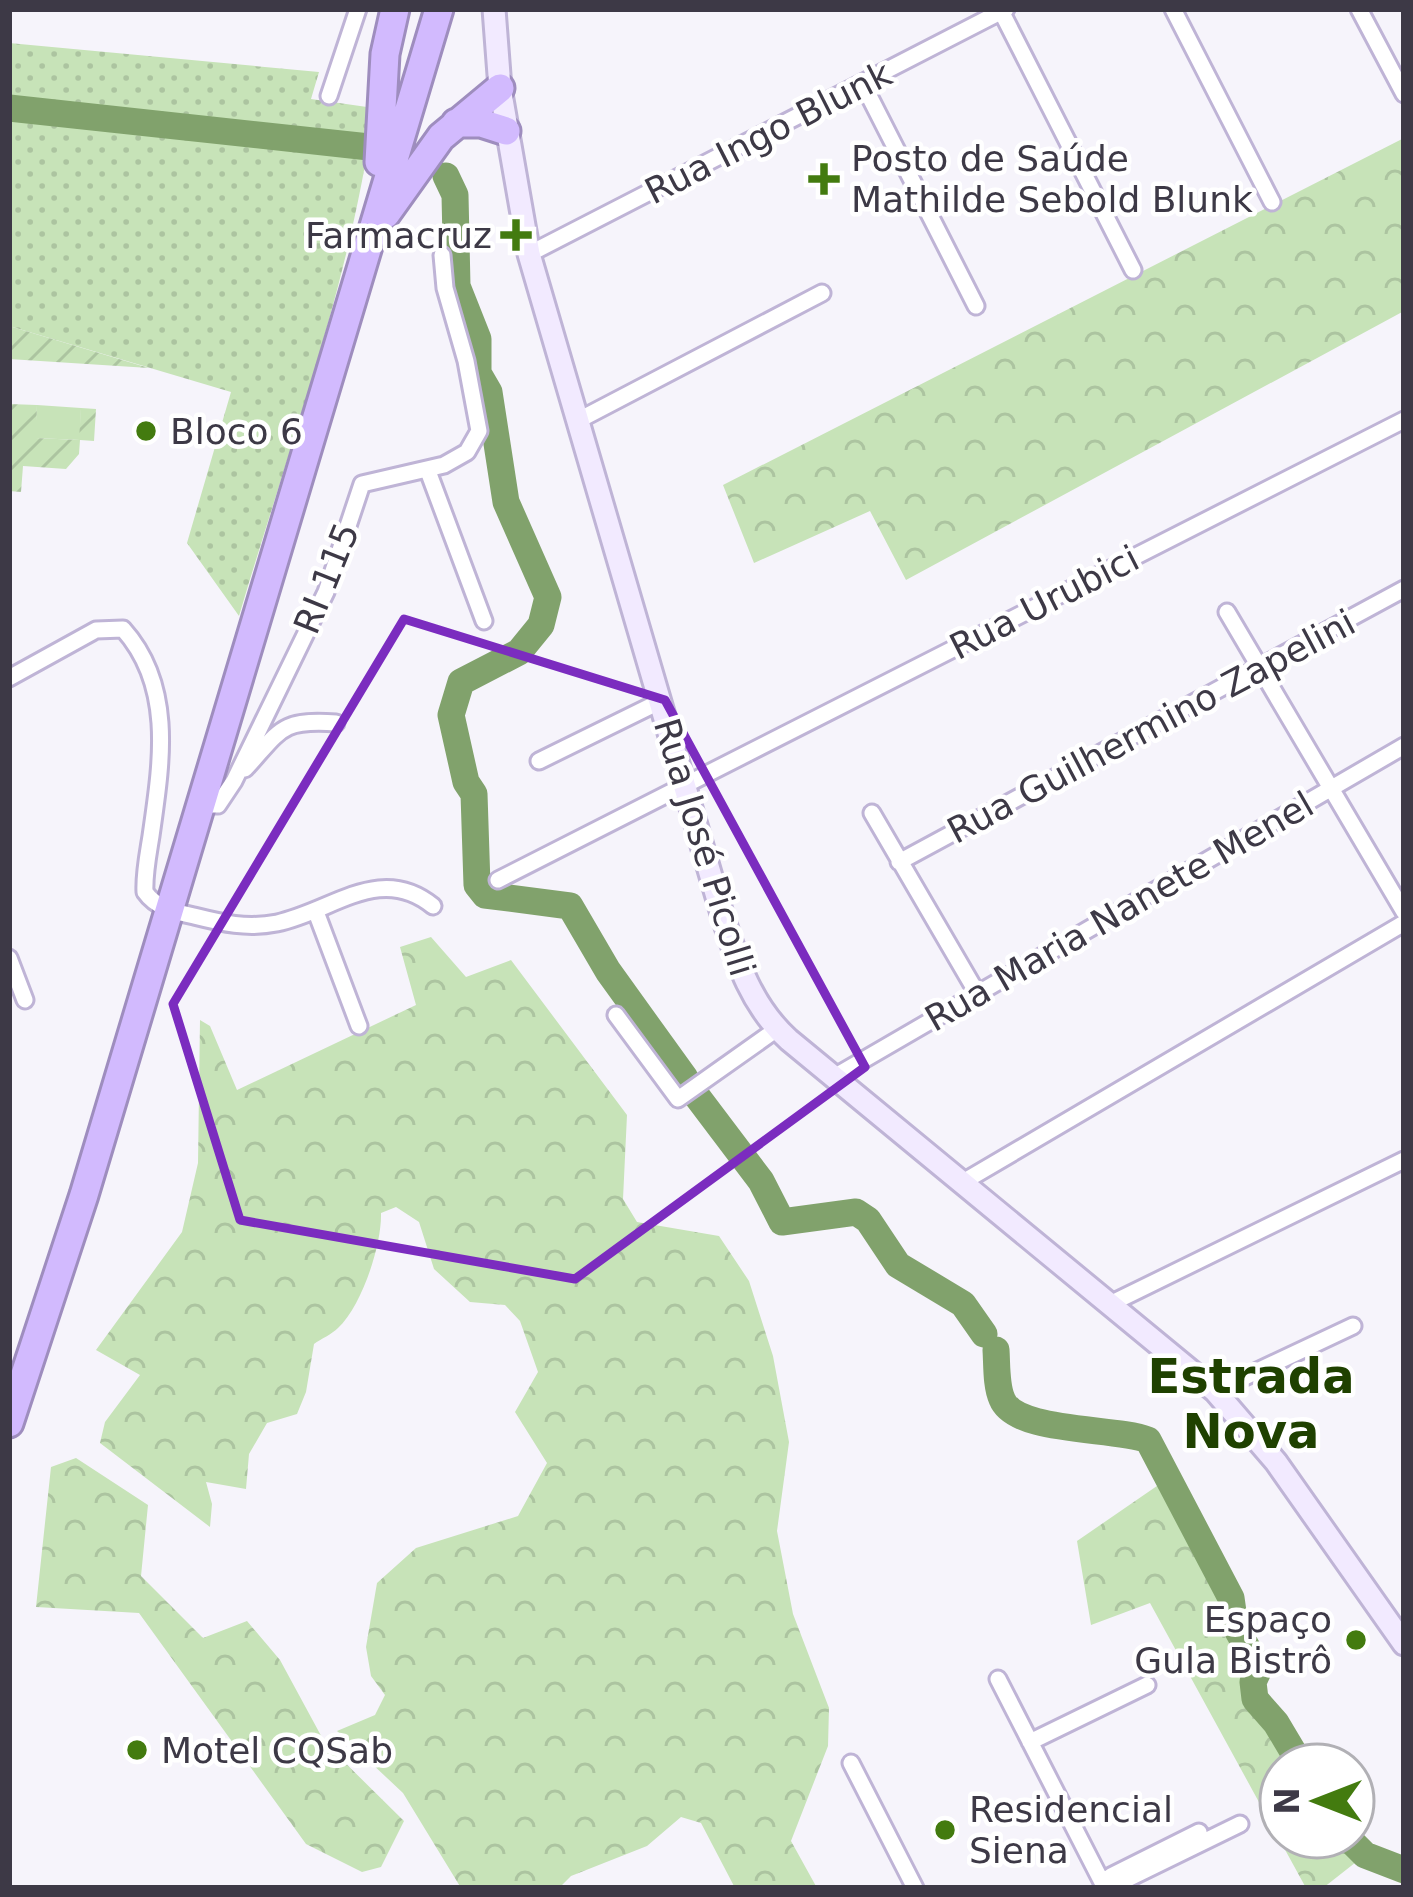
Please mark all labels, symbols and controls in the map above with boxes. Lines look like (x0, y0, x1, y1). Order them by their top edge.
street label: Rua Ingo Blunk (638, 53, 898, 212)
place label: Posto de Saúde Mathilde Sebold Blunk (851, 138, 1253, 220)
marker: Posto de Saúde Mathilde Sebold Blunk (808, 163, 840, 195)
place label: Farmacruz (305, 215, 492, 256)
marker: Farmacruz (503, 222, 529, 248)
place label: Bloco 6 (170, 411, 303, 452)
marker: Bloco 6 (133, 418, 159, 444)
street label: RI 115 (286, 517, 367, 640)
street label: Rua Urubici (943, 537, 1145, 668)
street label: Rua Guilhermino Zapelini (941, 601, 1362, 851)
street label: Rua José Picolli (646, 713, 763, 981)
street label: Rua Maria Nanete Menel (918, 783, 1320, 1039)
district label: Estrada Nova (1147, 1348, 1355, 1459)
place label: Espaço Gula Bistrô (1134, 1599, 1332, 1681)
marker: Espaço Gula Bistrô (1343, 1627, 1369, 1653)
place label: Motel CQSab (161, 1730, 393, 1771)
marker: Motel CQSab (124, 1737, 150, 1763)
north arrow (1257, 1741, 1377, 1861)
text: N (1268, 1787, 1307, 1815)
place label: Residencial Siena (969, 1789, 1173, 1871)
marker: Residencial Siena (932, 1817, 958, 1843)

